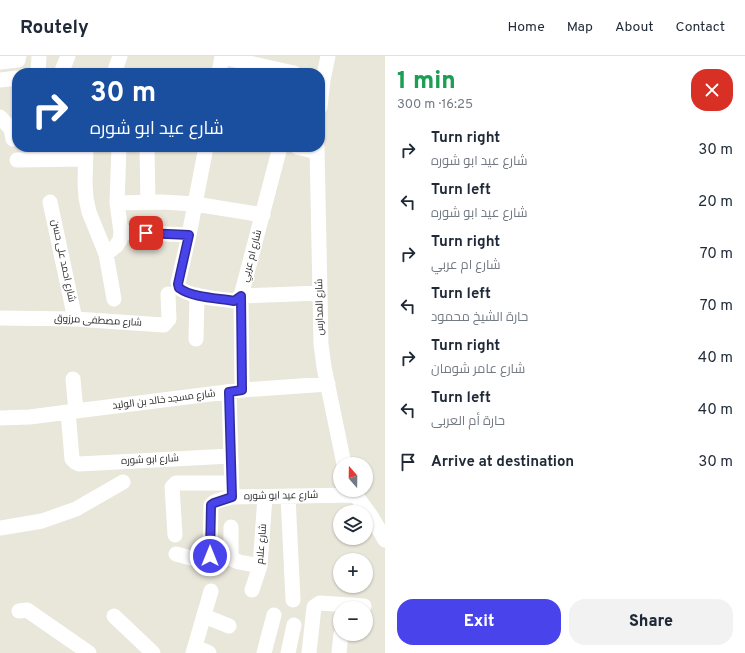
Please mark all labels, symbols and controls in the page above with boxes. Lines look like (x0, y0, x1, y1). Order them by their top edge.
text: Routely (20, 16, 89, 40)
text: Home (508, 19, 545, 36)
text: Map (567, 19, 593, 36)
text: About (615, 19, 654, 36)
text: Contact (676, 19, 725, 36)
text: 1 min (397, 67, 456, 97)
button: close (691, 69, 733, 111)
text: 30 m (90, 76, 156, 112)
icon: right (24, 84, 76, 136)
text: 300 m · 16:25 (397, 97, 473, 113)
text: شارع عيد ابو شوره (90, 118, 224, 141)
text: Turn right (431, 129, 500, 148)
icon: right (397, 139, 419, 161)
text: 30 m (698, 141, 733, 160)
text: شارع عيد ابو شوره (431, 154, 528, 170)
text: Turn left (431, 181, 491, 200)
icon: left (397, 191, 419, 213)
text: 20 m (698, 193, 733, 212)
text: شارع عيد ابو شوره (431, 206, 528, 222)
pin (129, 216, 163, 250)
street label: شارع احمد على حسن (48, 218, 78, 304)
icon: arrive (135, 222, 157, 244)
street label: شارع ام عربي (239, 229, 265, 283)
text: Turn right (431, 233, 500, 252)
icon: right (397, 243, 419, 265)
text: 70 m (700, 245, 733, 264)
text: شارع ام عربي (431, 258, 501, 274)
street label: شارع المدارس (313, 279, 327, 335)
text: Turn left (431, 285, 491, 304)
icon: left (397, 295, 419, 317)
text: 70 m (700, 297, 733, 316)
text: حارة الشيخ محمود (431, 310, 528, 326)
street label: شارع مصطفى مرزوق (54, 312, 142, 330)
text: Turn right (431, 337, 500, 356)
icon: right (397, 347, 419, 369)
text: 40 m (698, 349, 733, 368)
text: شارع عامر شومان (431, 362, 525, 378)
street label: شارع مسجد خالد بن الوليد (112, 387, 216, 413)
text: Turn left (431, 389, 491, 408)
icon: left (397, 399, 419, 421)
text: 40 m (698, 401, 733, 420)
text: حارة أم العربى (431, 414, 505, 430)
icon: arrive (397, 451, 419, 473)
street label: شارع ابو شوره (121, 452, 179, 468)
text: Arrive at destination (431, 453, 574, 472)
text: 30 m (698, 453, 733, 472)
north arrow (333, 457, 373, 497)
map controls (333, 457, 373, 641)
street label: شارع عيد ابو شوره (244, 489, 318, 503)
button: layers (333, 505, 373, 545)
street label: شارع علام (254, 523, 270, 565)
position arrow (189, 535, 231, 577)
button: + (333, 553, 373, 593)
button: Exit (397, 599, 561, 645)
button: Share (569, 599, 733, 645)
button: − (333, 601, 373, 641)

